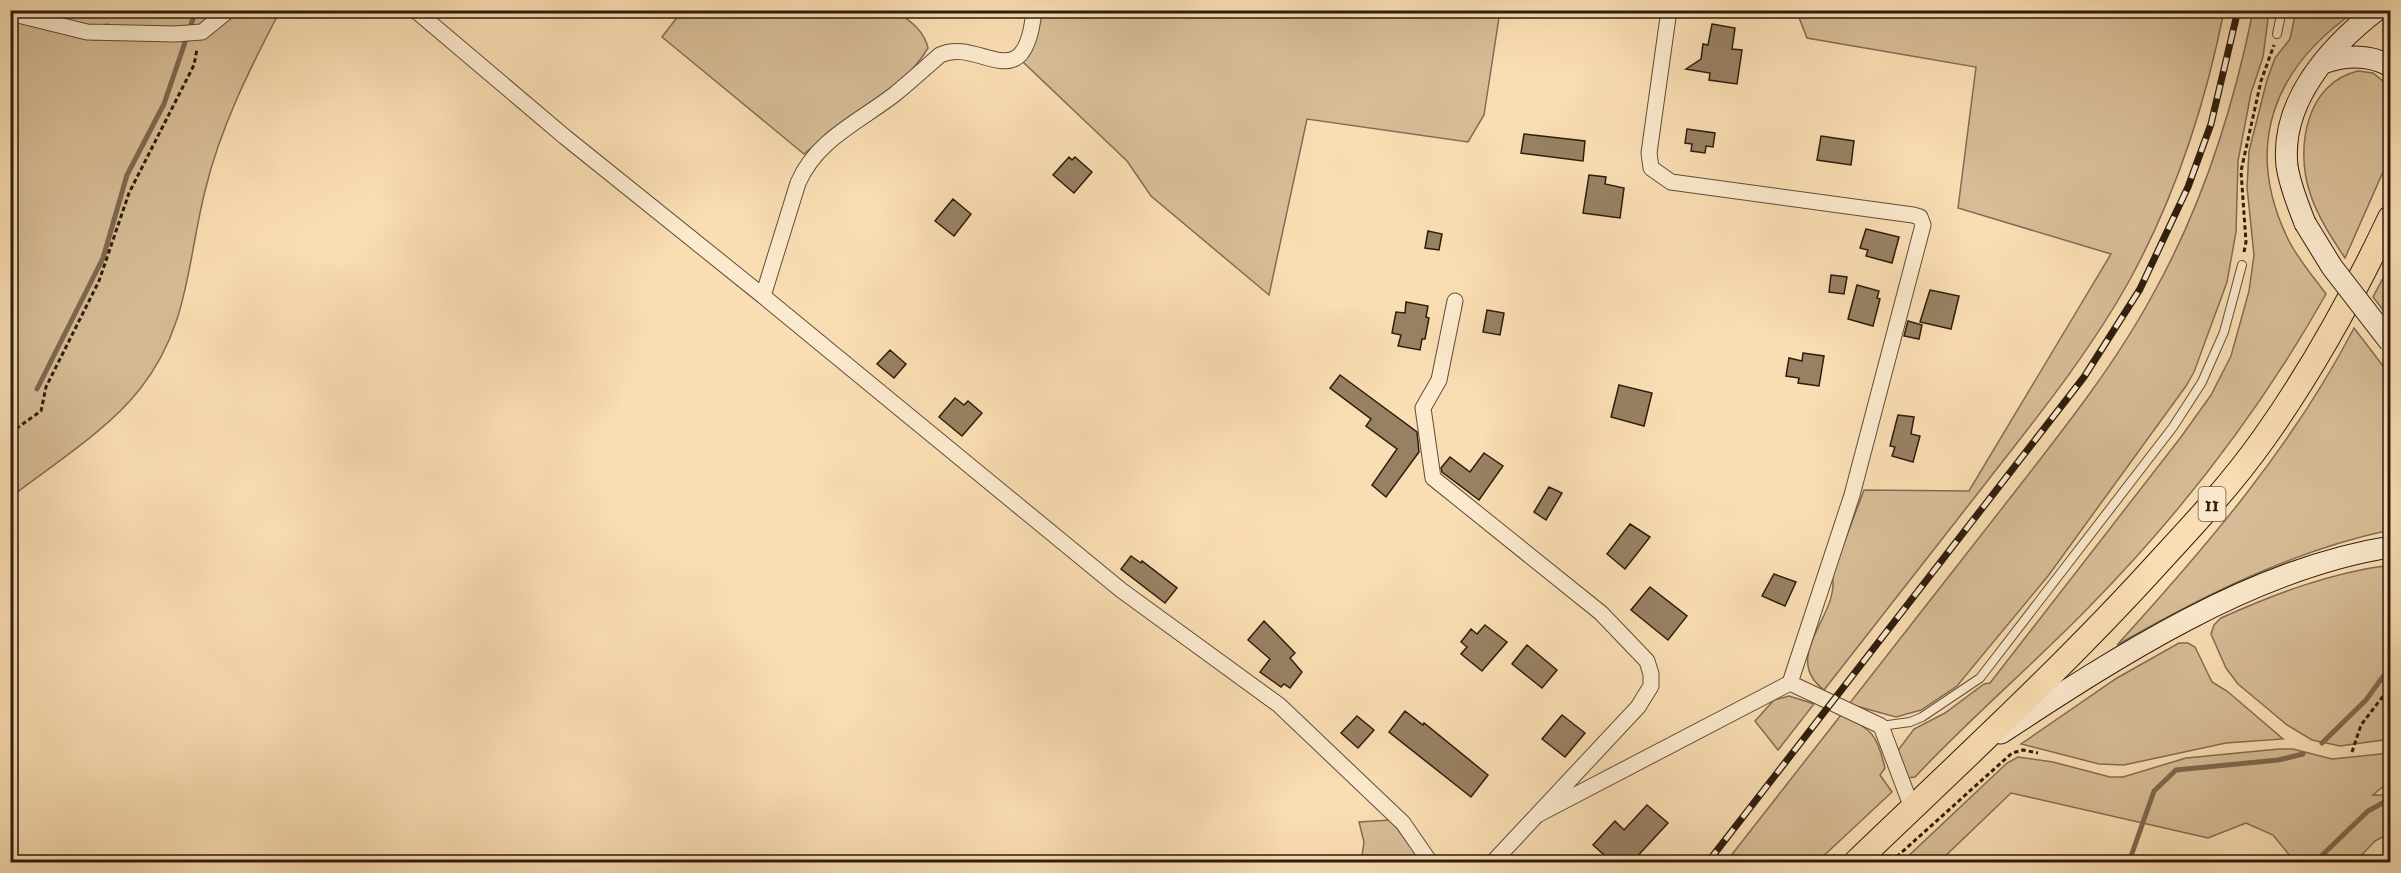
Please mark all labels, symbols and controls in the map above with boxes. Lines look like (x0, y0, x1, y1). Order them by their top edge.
road number: 11 (2198, 487, 2226, 521)

